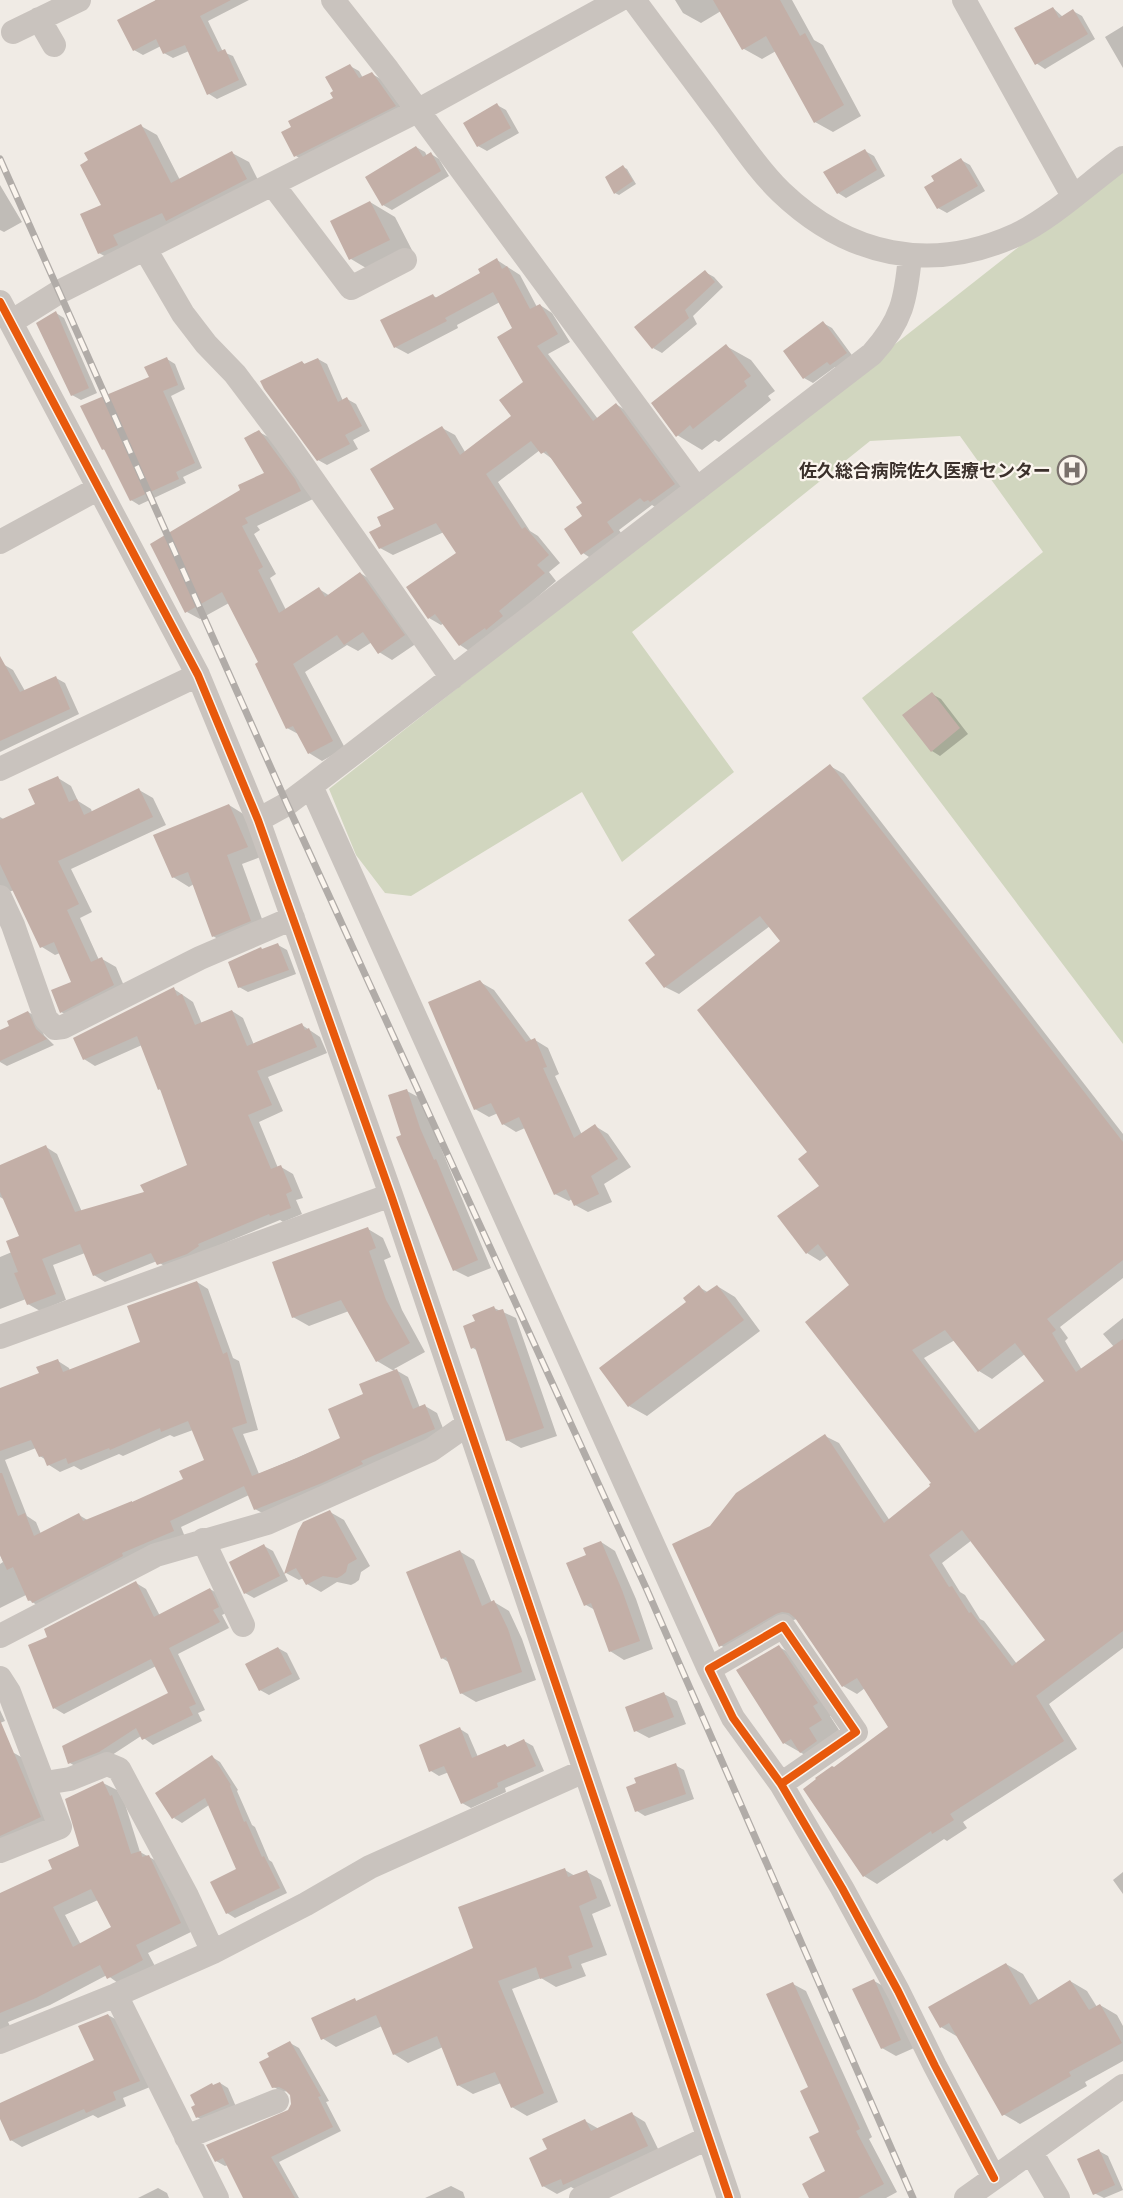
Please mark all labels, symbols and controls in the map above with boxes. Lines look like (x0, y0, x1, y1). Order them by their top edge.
hospital icon: 佐久総合病院佐久医療センター (1056, 454, 1088, 486)
place label: 佐久総合病院佐久医療センター (799, 460, 1051, 481)

